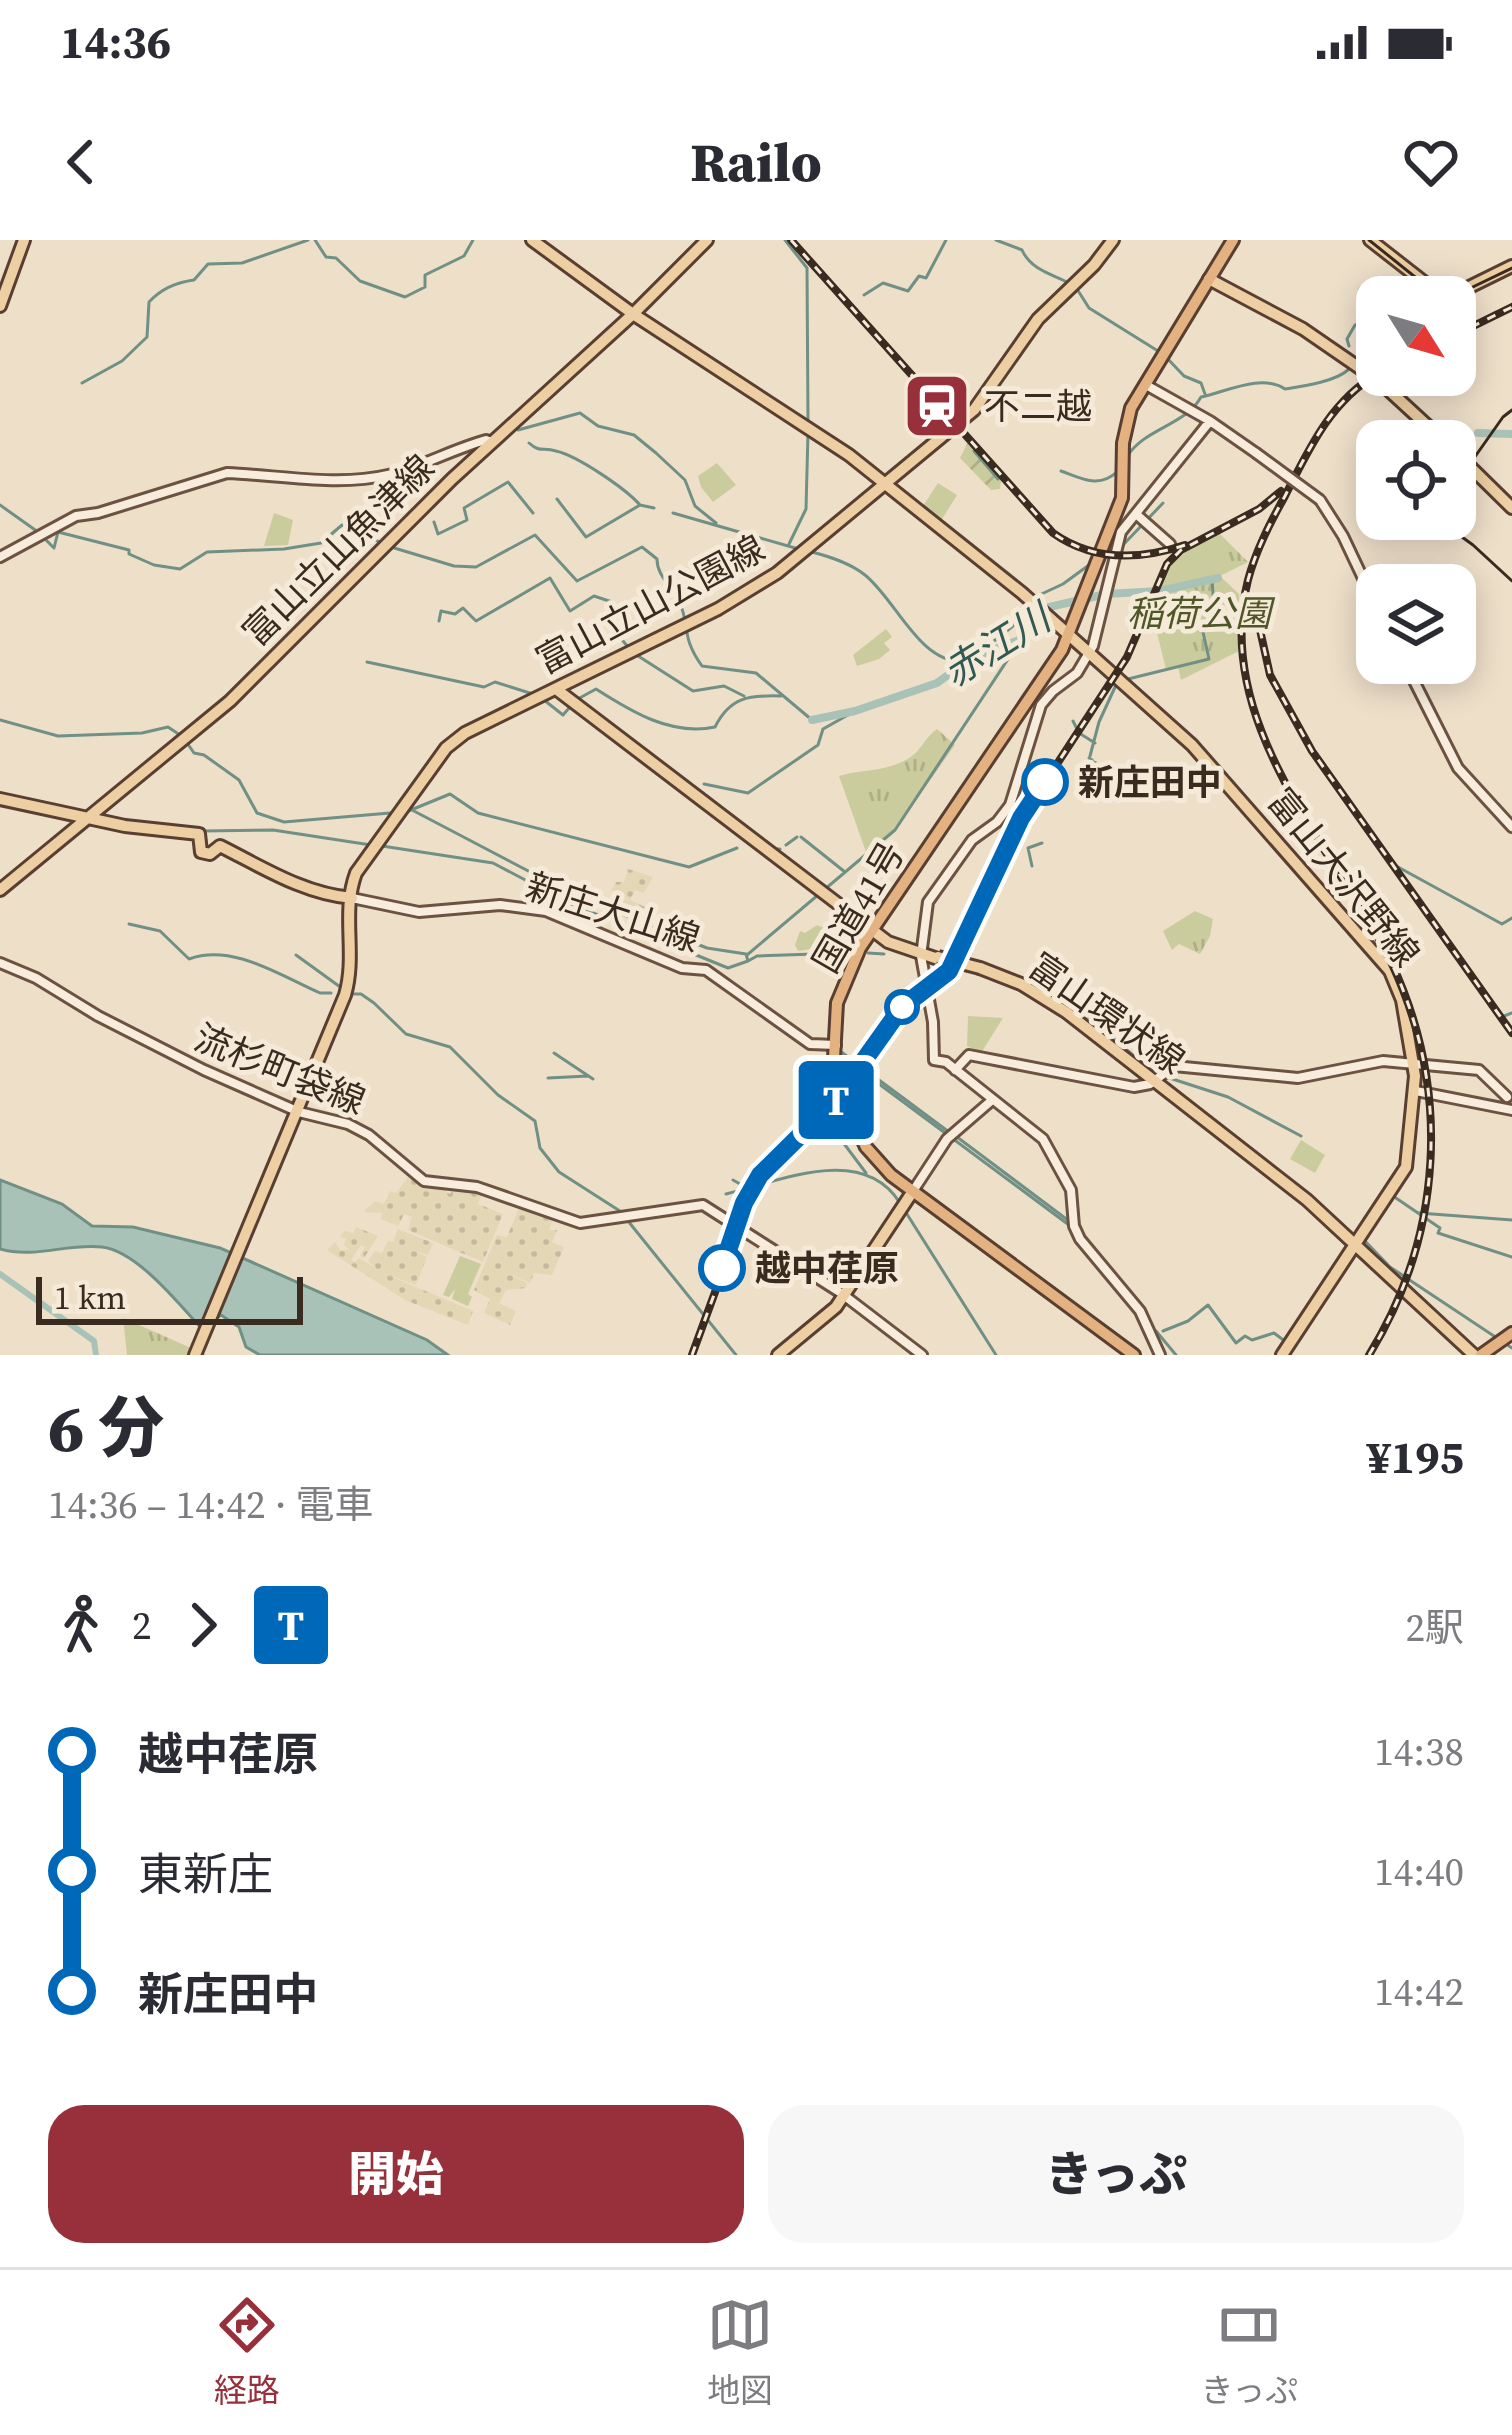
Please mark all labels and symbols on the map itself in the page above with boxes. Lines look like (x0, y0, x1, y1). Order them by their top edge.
north arrow (1356, 276, 1476, 396)
station icon: 不二越 (902, 371, 972, 441)
place label: 不二越 (984, 382, 1092, 431)
street label: 富山立山魚津線 (232, 444, 445, 657)
street label: 富山立山公園線 (527, 524, 773, 685)
park label: 稲荷公園 (1127, 589, 1276, 638)
water label: 赤江川 (933, 590, 1063, 699)
place label: 新庄田中 (1078, 758, 1222, 807)
marker: 新庄田中 (1023, 760, 1067, 804)
street label: 富山大沢野線 (1257, 778, 1431, 977)
street label: 国道41号 (801, 833, 916, 982)
street label: 新庄大山線 (520, 861, 706, 964)
street label: 富山環状線 (1019, 942, 1194, 1085)
unlabelled marker (886, 991, 918, 1023)
street label: 流杉町袋線 (187, 1013, 372, 1126)
line badge: T (797, 1061, 875, 1139)
place label: 越中荏原 (755, 1244, 899, 1293)
marker: 越中荏原 (700, 1246, 744, 1290)
scale bar (36, 1271, 303, 1324)

